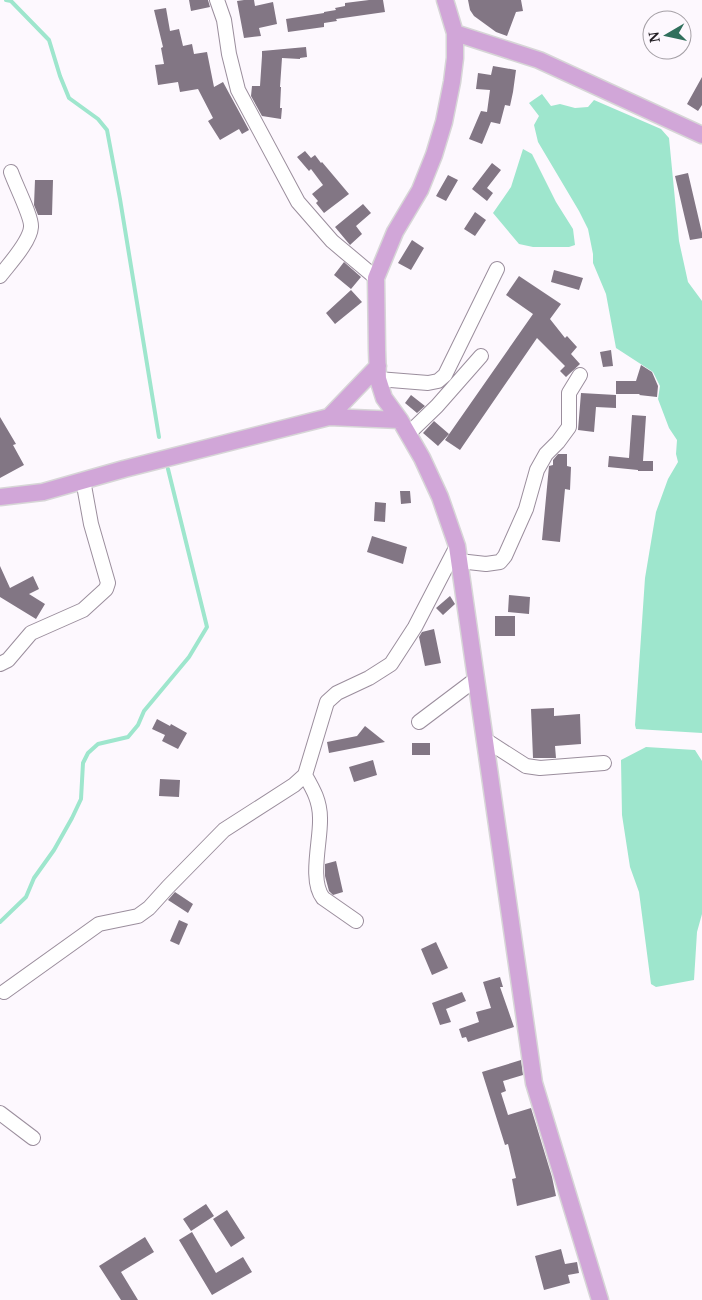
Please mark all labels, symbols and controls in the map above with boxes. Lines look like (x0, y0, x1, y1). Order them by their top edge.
north arrow (642, 10, 692, 60)
text: N (643, 30, 664, 44)

